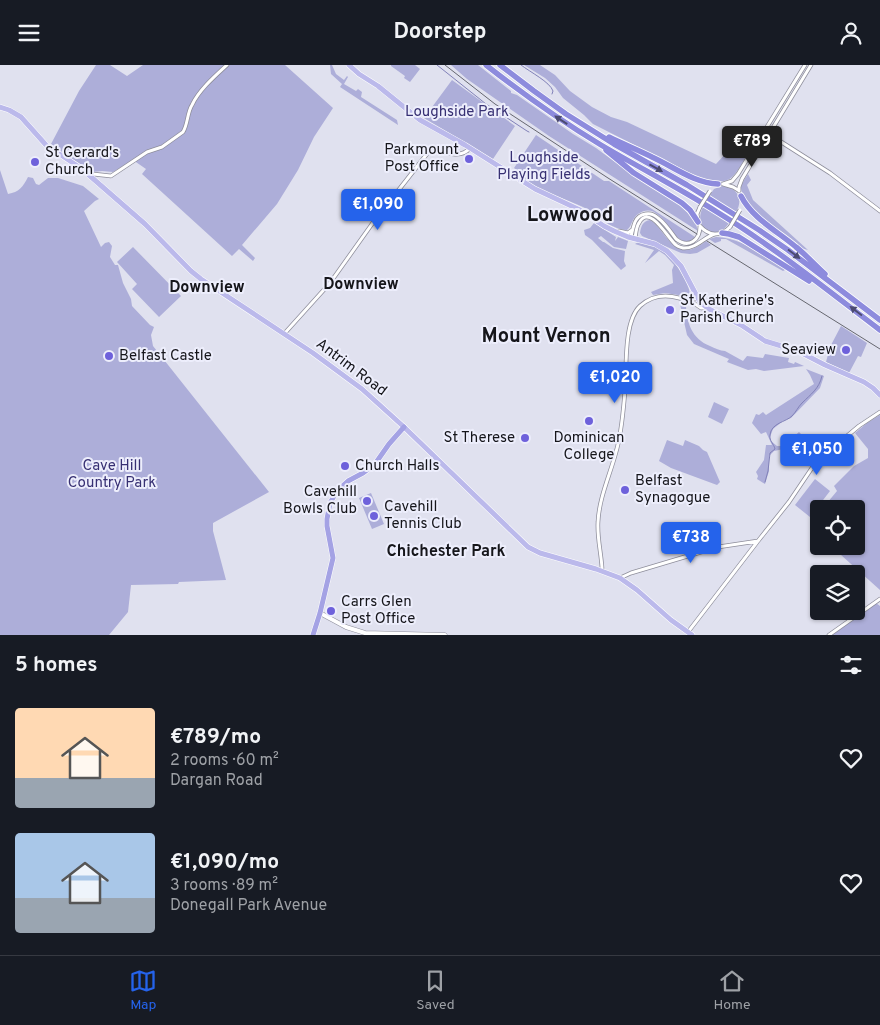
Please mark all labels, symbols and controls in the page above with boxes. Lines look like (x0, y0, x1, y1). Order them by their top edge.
icon: menu (15, 19, 43, 47)
text: Doorstep (393, 19, 487, 46)
icon: person (837, 19, 865, 47)
park label: Loughside Park (405, 103, 509, 122)
one-way arrow (555, 115, 568, 125)
pin: €789 (722, 126, 782, 168)
text: €789 (733, 132, 771, 152)
place label: Parkmount Post Office (384, 141, 459, 177)
place label: St Gerard's Church (45, 144, 119, 180)
park label: Loughside Playing Fields (497, 149, 591, 185)
marker: Parkmount Post Office (463, 153, 475, 165)
marker: St Gerard's Church (29, 156, 41, 168)
one-way arrow (650, 164, 663, 173)
pin: €1,090 (337, 189, 419, 231)
text: €1,090 (352, 195, 404, 215)
district label: Lowwood (527, 203, 613, 229)
one-way arrow (787, 249, 800, 260)
district label: Downview (323, 275, 399, 295)
district label: Downview (169, 278, 245, 298)
place label: St Katherine's Parish Church (680, 292, 774, 328)
marker: St Katherine's Parish Church (664, 304, 676, 316)
one-way arrow (849, 306, 862, 317)
district label: Mount Vernon (482, 324, 610, 350)
street label: Antrim Road (312, 335, 390, 401)
place label: Seaview (781, 341, 836, 360)
marker: Seaview (840, 344, 852, 356)
place label: Belfast Castle (119, 347, 212, 366)
marker: Belfast Castle (103, 350, 115, 362)
pin: €1,020 (574, 361, 656, 404)
text: €1,020 (589, 368, 641, 388)
marker: Dominican College (583, 415, 595, 427)
place label: St Therese (444, 429, 515, 448)
place label: Dominican College (553, 429, 625, 465)
marker: St Therese (519, 432, 531, 444)
pin: €1,050 (776, 433, 858, 476)
text: €1,050 (791, 440, 843, 460)
park label: Cave Hill Country Park (68, 457, 156, 493)
place label: Church Halls (355, 457, 439, 476)
marker: Church Halls (339, 460, 351, 472)
place label: Belfast Synagogue (635, 472, 710, 508)
place label: Cavehill Bowls Club (283, 483, 357, 519)
marker: Belfast Synagogue (619, 484, 631, 496)
marker: Cavehill Bowls Club (361, 495, 373, 507)
place label: Cavehill Tennis Club (384, 498, 462, 534)
map controls (810, 500, 865, 620)
button: locate (810, 500, 865, 555)
marker: Cavehill Tennis Club (368, 510, 380, 522)
pin: €738 (661, 521, 721, 564)
text: €738 (672, 528, 710, 548)
district label: Chichester Park (386, 542, 506, 562)
button: layers (810, 565, 865, 620)
place label: Carrs Glen Post Office (341, 593, 415, 629)
marker: Carrs Glen Post Office (325, 605, 337, 617)
icon: filters (837, 651, 865, 679)
text: 5 homes (15, 652, 98, 679)
text: €789/mo (170, 724, 261, 751)
icon: home (55, 728, 115, 788)
icon: heart (837, 744, 865, 772)
text: 2 rooms · 60 m² (170, 751, 279, 771)
text: Dargan Road (170, 771, 263, 791)
text: €1,090/mo (170, 849, 279, 876)
icon: home (55, 853, 115, 913)
icon: heart (837, 869, 865, 897)
text: 3 rooms · 89 m² (170, 876, 278, 896)
text: Donegall Park Avenue (170, 896, 327, 916)
tab: Map (129, 967, 157, 1014)
tab: Saved (416, 967, 455, 1014)
tab: Home (713, 967, 751, 1014)

